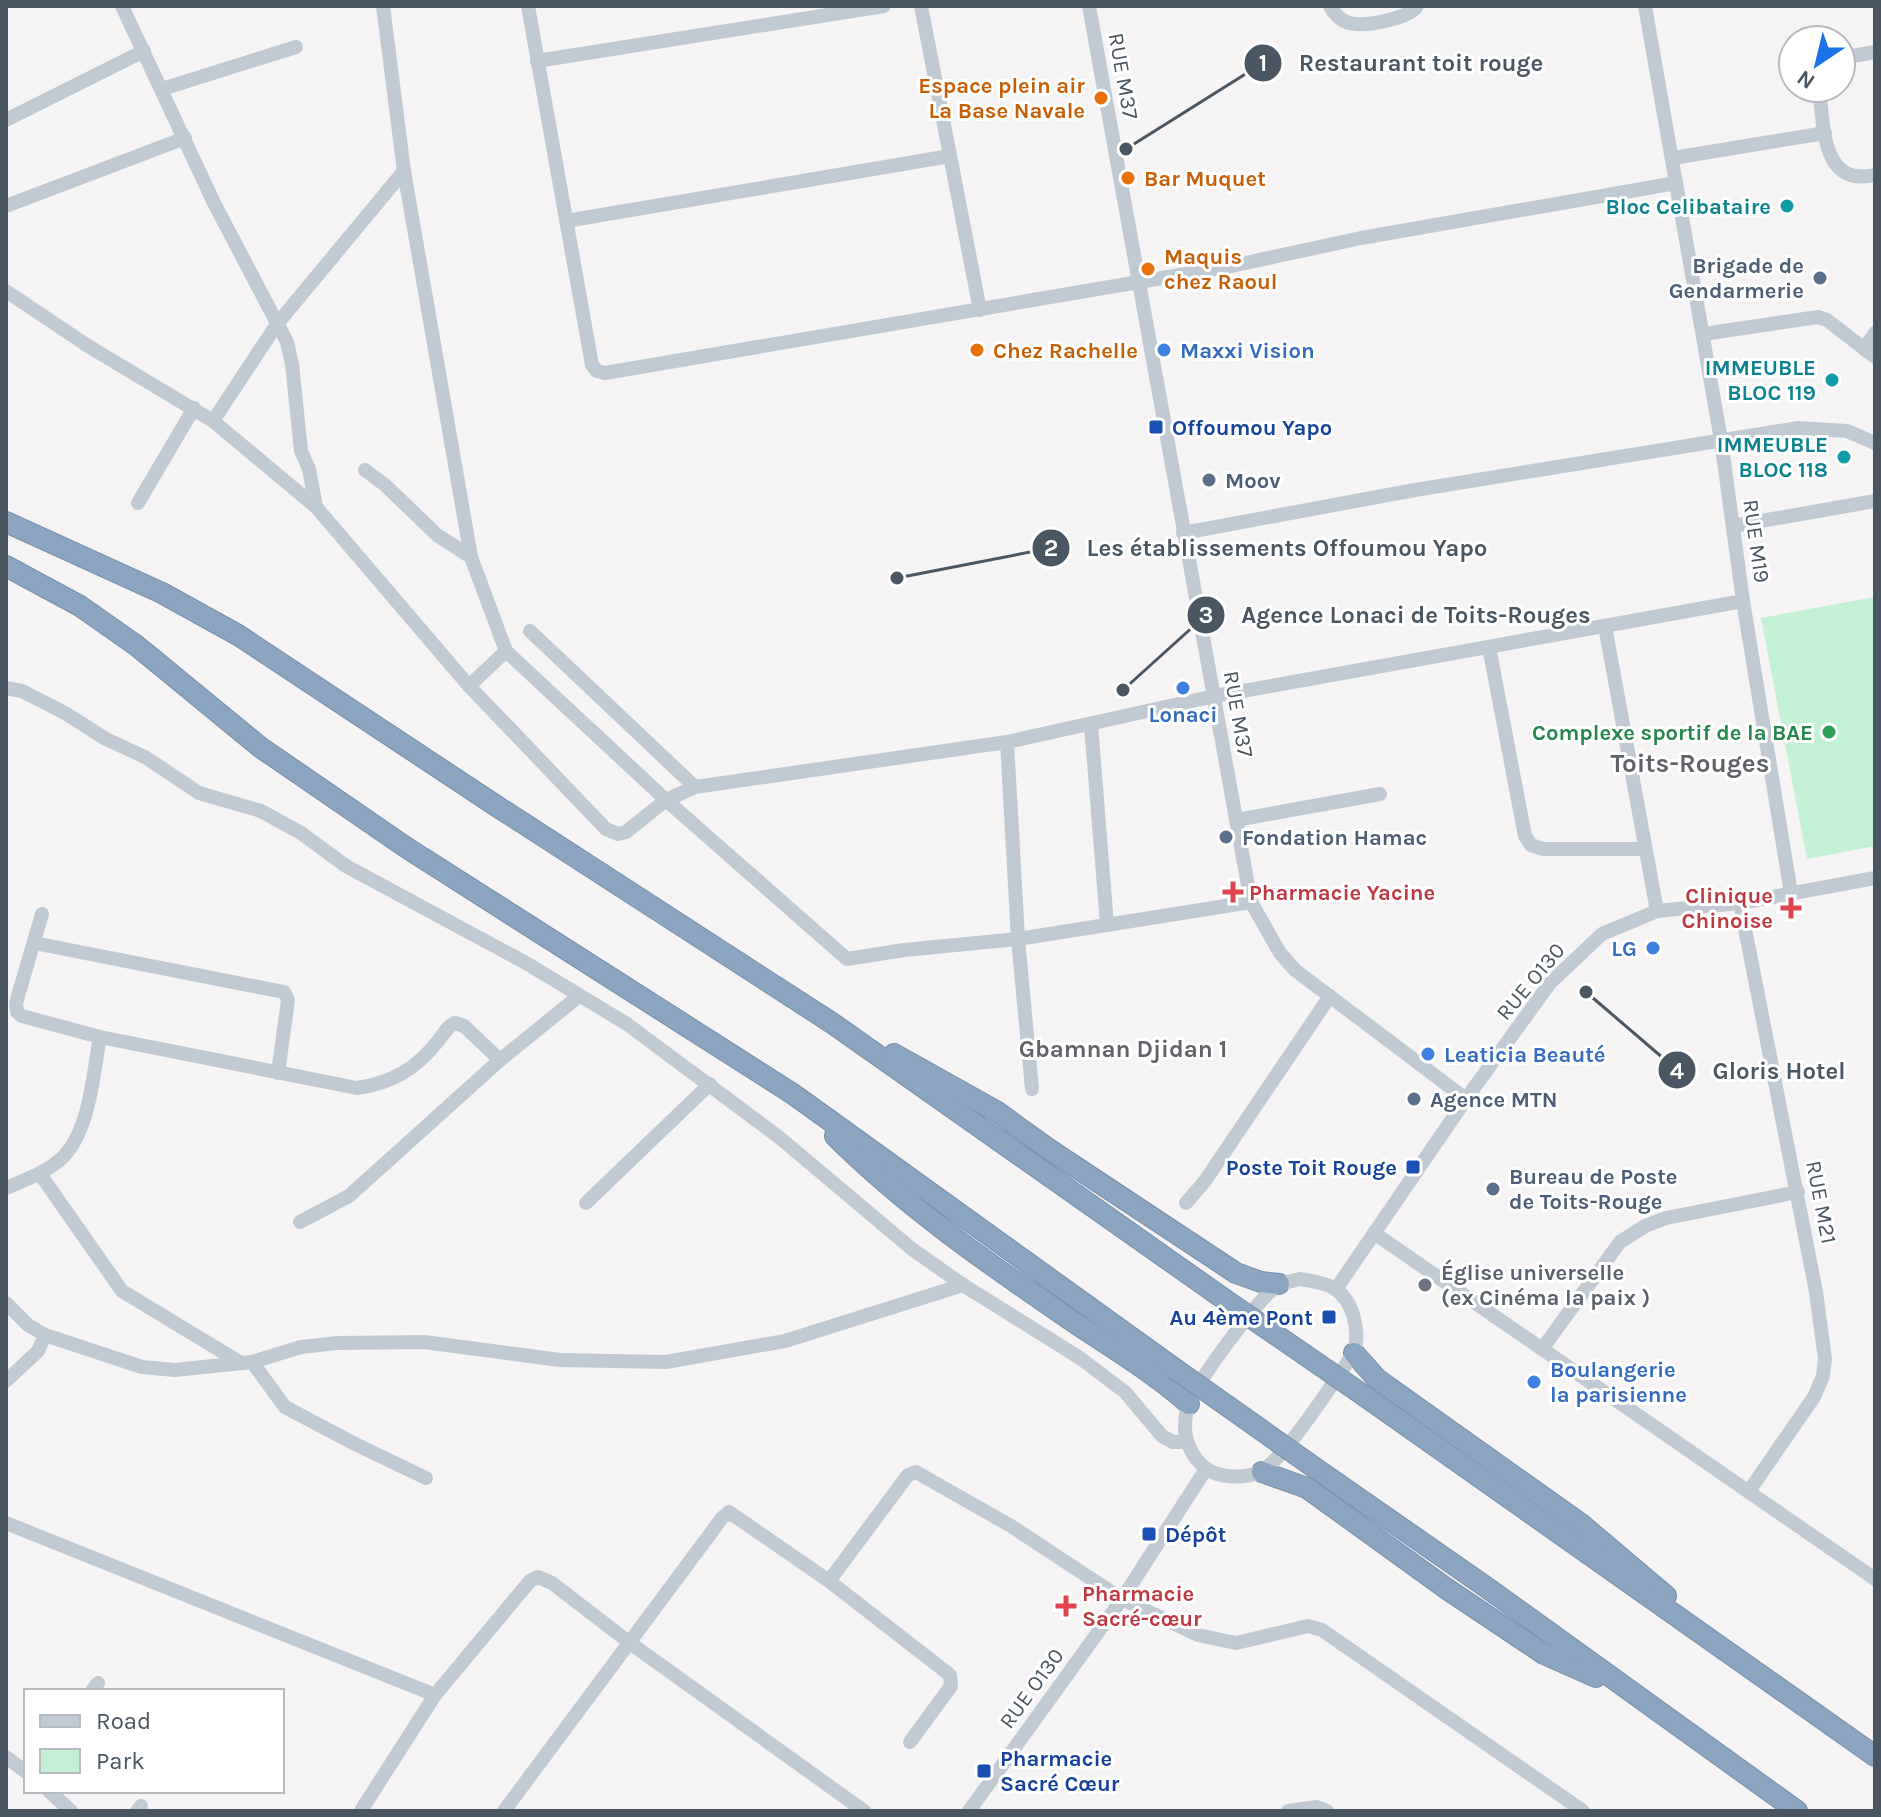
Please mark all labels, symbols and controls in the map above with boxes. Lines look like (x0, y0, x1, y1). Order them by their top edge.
north arrow (1777, 24, 1857, 104)
street label: RUE M37 (1103, 31, 1143, 121)
callout: Restaurant toit rouge (1243, 39, 1559, 87)
text: 1 (1259, 49, 1267, 77)
text: Restaurant toit rouge (1299, 49, 1543, 77)
text: N (1792, 64, 1820, 95)
place label: Espace plein air La Base Navale (918, 73, 1085, 124)
marker: Espace plein air La Base Navale (1092, 89, 1110, 107)
place label: Bar Muquet (1144, 166, 1266, 192)
marker: Bar Muquet (1119, 169, 1137, 187)
place label: Bloc Celibataire (1605, 194, 1771, 220)
marker: Bloc Celibataire (1778, 197, 1796, 215)
place label: Maquis chez Raoul (1164, 244, 1277, 295)
place label: Brigade de Gendarmerie (1669, 253, 1804, 304)
marker: Maquis chez Raoul (1139, 260, 1157, 278)
marker: Brigade de Gendarmerie (1811, 269, 1829, 287)
place label: Chez Rachelle (993, 338, 1138, 364)
place label: Maxxi Vision (1180, 338, 1315, 364)
marker: Chez Rachelle (968, 341, 986, 359)
marker: Maxxi Vision (1155, 341, 1173, 359)
place label: IMMEUBLE BLOC 119 (1705, 355, 1816, 406)
marker: IMMEUBLE BLOC 119 (1823, 371, 1841, 389)
place label: Offoumou Yapo (1172, 415, 1332, 441)
marker: Offoumou Yapo (1147, 418, 1165, 436)
place label: IMMEUBLE BLOC 118 (1717, 432, 1828, 483)
marker: IMMEUBLE BLOC 118 (1835, 448, 1853, 466)
place label: Moov (1225, 468, 1281, 494)
marker: Moov (1200, 471, 1218, 489)
street label: RUE M19 (1737, 498, 1775, 585)
callout: Les établissements Offoumou Yapo (1031, 524, 1504, 572)
text: 2 (1044, 534, 1058, 562)
text: Les établissements Offoumou Yapo (1087, 534, 1487, 562)
callout: Agence Lonaci de Toits-Rouges (1186, 591, 1607, 639)
text: 3 (1199, 601, 1213, 629)
text: Agence Lonaci de Toits-Rouges (1241, 601, 1591, 629)
street label: RUE M37 (1218, 669, 1258, 759)
marker: Lonaci (1174, 679, 1192, 697)
place label: Lonaci (1149, 702, 1217, 728)
place label: Complexe sportif de la BAE (1532, 720, 1813, 746)
marker: Complexe sportif de la BAE (1820, 723, 1838, 741)
district label: Toits-Rouges (1611, 748, 1769, 779)
place label: Fondation Hamac (1242, 825, 1427, 851)
marker: Fondation Hamac (1217, 828, 1235, 846)
place label: Pharmacie Yacine (1249, 880, 1435, 906)
marker: Pharmacie Yacine (1224, 883, 1242, 901)
place label: Clinique Chinoise (1682, 883, 1773, 934)
marker: Clinique Chinoise (1780, 897, 1802, 919)
place label: LG (1611, 936, 1637, 962)
street label: RUE O130 (1491, 938, 1571, 1026)
marker: LG (1644, 939, 1662, 957)
district label: Gbamnan Djidan 1 (1019, 1035, 1227, 1063)
place label: Leaticia Beauté (1444, 1042, 1606, 1068)
marker: Leaticia Beauté (1419, 1045, 1437, 1063)
callout: Gloris Hotel (1657, 1046, 1862, 1094)
text: 4 (1670, 1057, 1684, 1085)
text: Gloris Hotel (1712, 1057, 1846, 1085)
place label: Agence MTN (1430, 1087, 1558, 1113)
marker: Agence MTN (1405, 1090, 1423, 1108)
place label: Poste Toit Rouge (1226, 1155, 1397, 1181)
marker: Poste Toit Rouge (1404, 1158, 1422, 1176)
street label: RUE M21 (1800, 1158, 1842, 1246)
place label: Bureau de Poste de Toits-Rouge (1509, 1164, 1677, 1215)
marker: Bureau de Poste de Toits-Rouge (1484, 1180, 1502, 1198)
place label: Église universelle (ex Cinéma la paix ) (1441, 1259, 1650, 1311)
marker: Église universelle (ex Cinéma la paix ) (1416, 1276, 1434, 1294)
place label: Au 4ème Pont (1169, 1305, 1313, 1331)
marker: Au 4ème Pont (1320, 1308, 1338, 1326)
place label: Boulangerie la parisienne (1550, 1357, 1687, 1408)
marker: Boulangerie la parisienne (1525, 1373, 1543, 1391)
place label: Dépôt (1165, 1522, 1227, 1548)
marker: Dépôt (1140, 1525, 1158, 1543)
place label: Pharmacie Sacré-cœur (1082, 1581, 1202, 1632)
marker: Pharmacie Sacré-cœur (1057, 1597, 1075, 1615)
street label: RUE O130 (994, 1643, 1070, 1734)
legend (24, 1689, 284, 1793)
text: Road (96, 1707, 151, 1735)
place label: Pharmacie Sacré Cœur (1000, 1746, 1120, 1797)
text: Park (96, 1747, 145, 1775)
marker: Pharmacie Sacré Cœur (975, 1762, 993, 1780)

